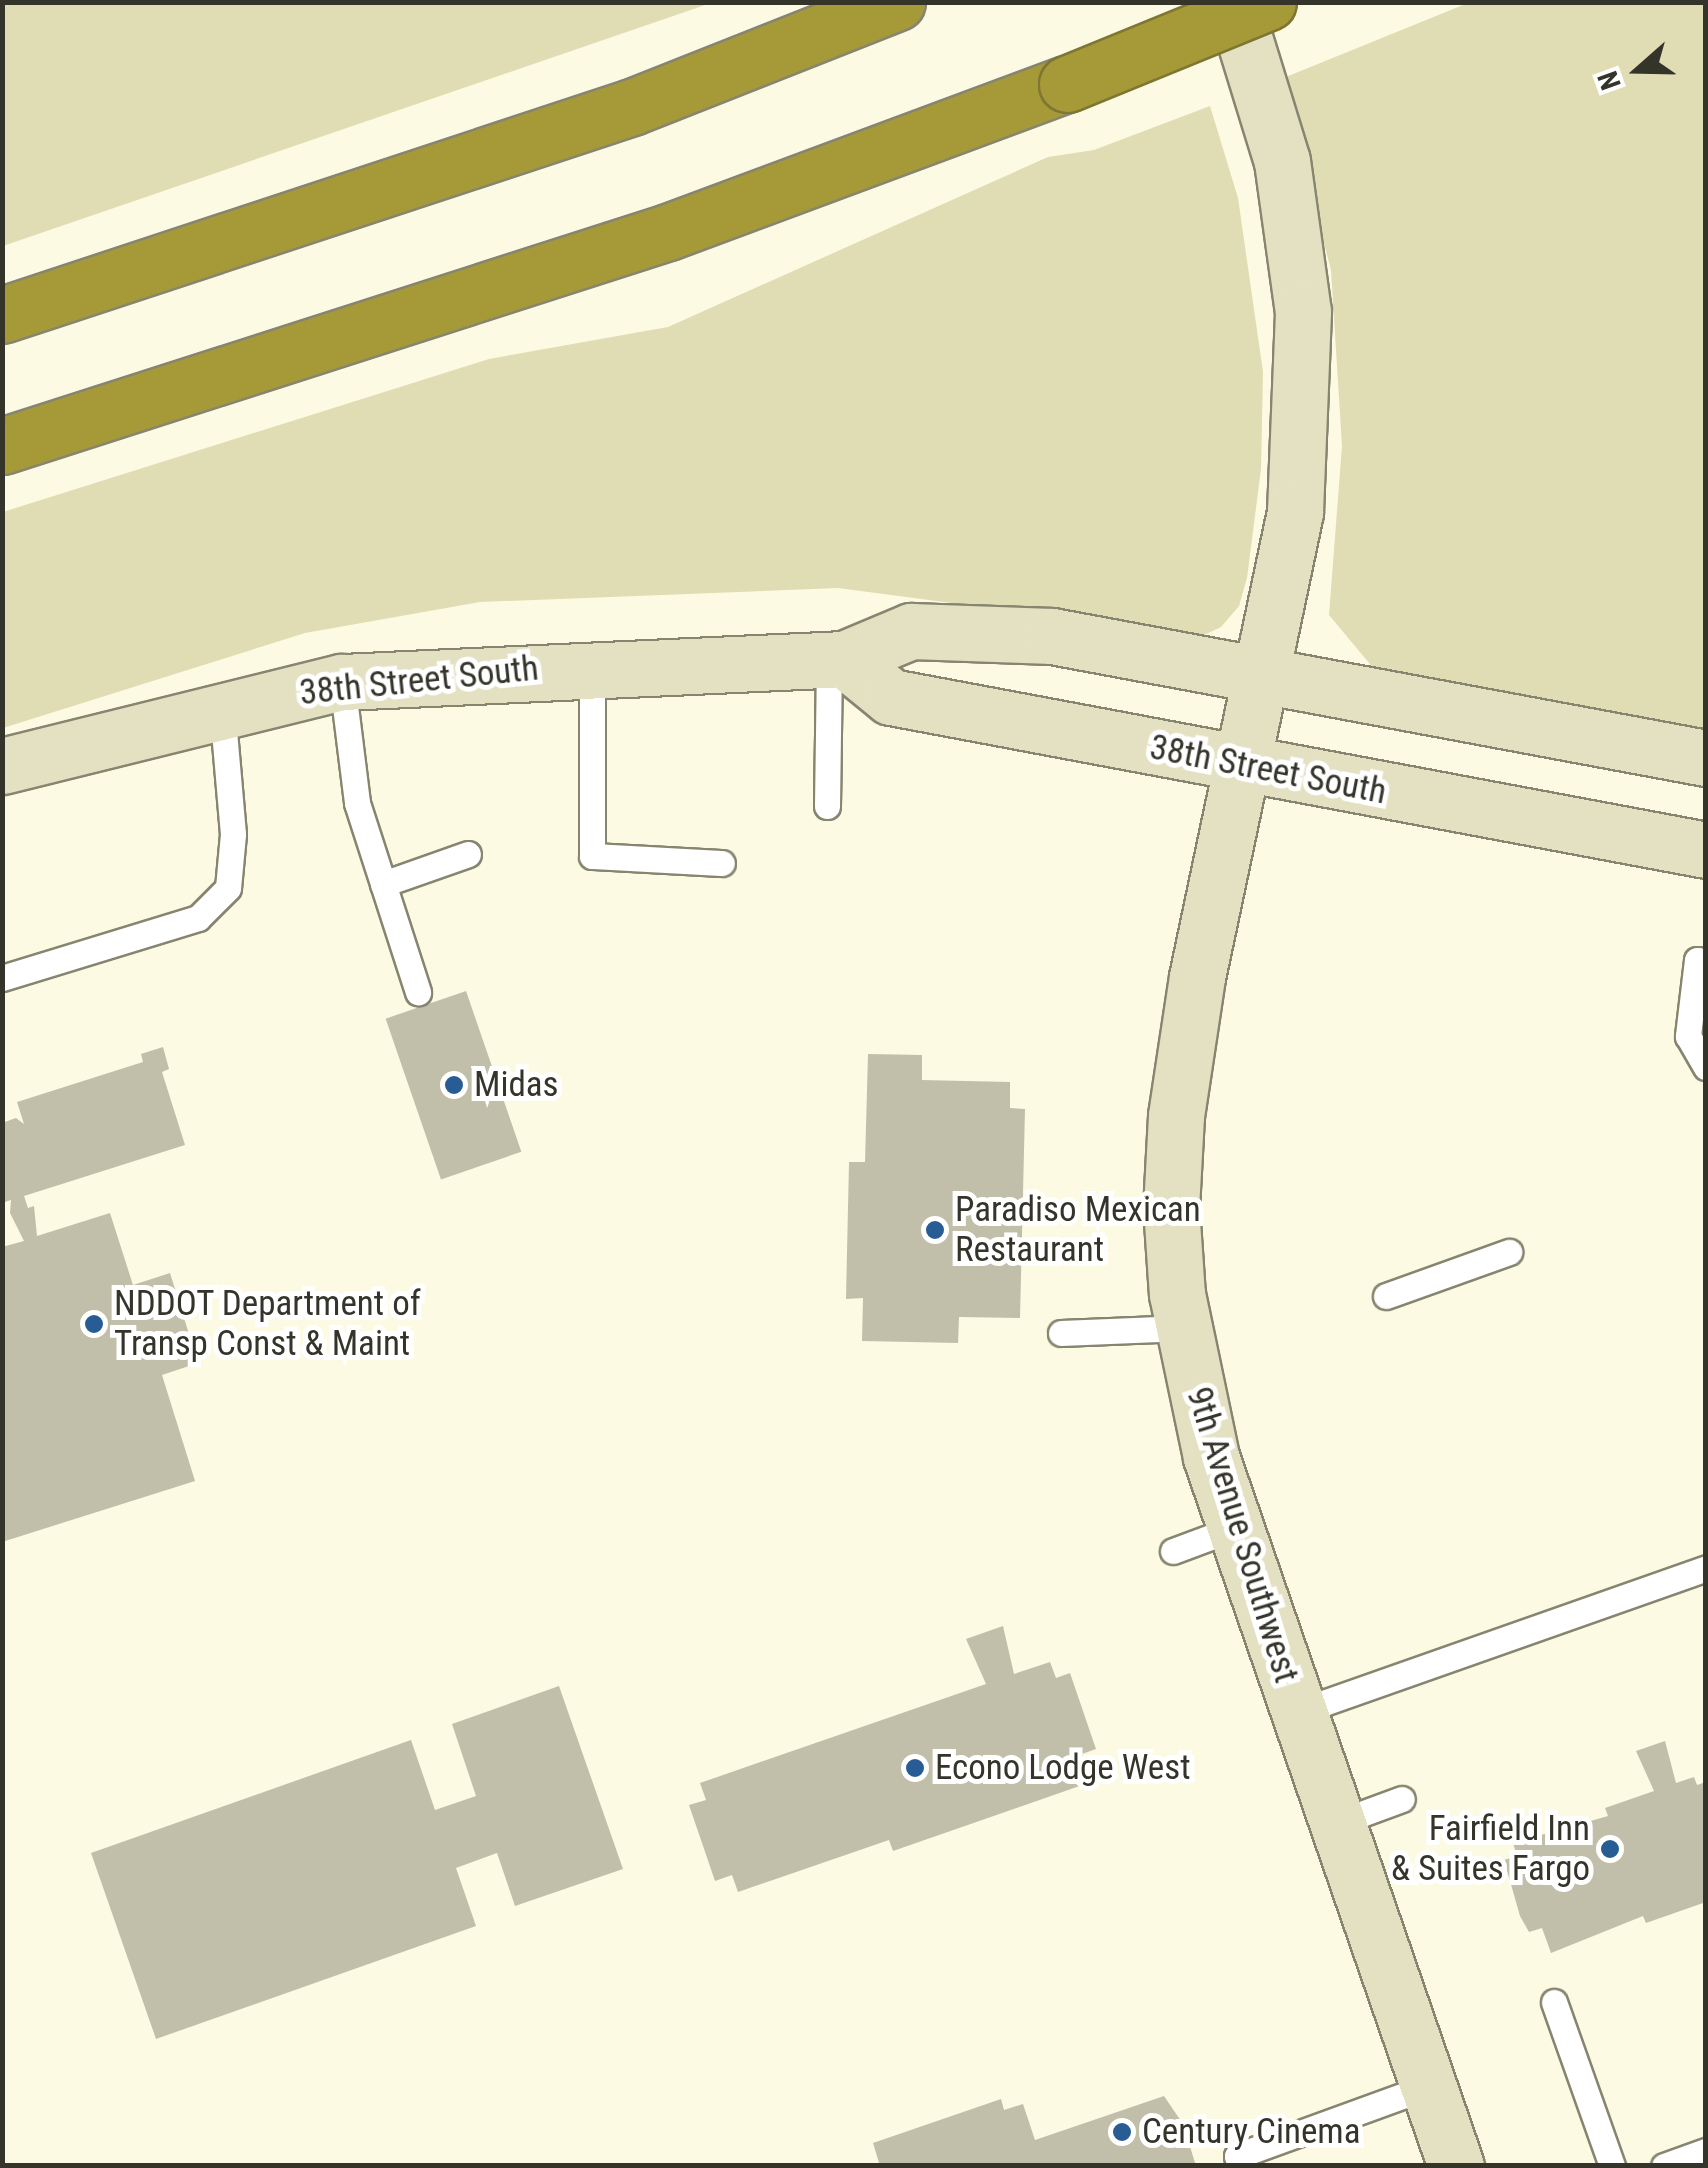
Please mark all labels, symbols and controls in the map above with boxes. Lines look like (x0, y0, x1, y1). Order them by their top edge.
north arrow (1588, 20, 1688, 120)
text: N (1591, 67, 1628, 94)
street label: 38th Street South (298, 648, 540, 714)
street label: 38th Street South (1146, 727, 1390, 813)
place label: Midas (474, 1064, 559, 1106)
marker: Midas (443, 1074, 465, 1096)
place label: Paradiso Mexican Restaurant (955, 1189, 1201, 1271)
marker: Paradiso Mexican Restaurant (924, 1219, 946, 1241)
place label: NDDOT Department of Transp Const & Maint (114, 1283, 421, 1365)
marker: NDDOT Department of Transp Const & Maint (83, 1313, 105, 1335)
street label: 9th Avenue Southwest (1177, 1382, 1307, 1688)
place label: Econo Lodge West (935, 1747, 1190, 1789)
marker: Econo Lodge West (904, 1757, 926, 1779)
place label: Fairfield Inn & Suites Fargo (1391, 1808, 1590, 1890)
marker: Fairfield Inn & Suites Fargo (1599, 1838, 1621, 1860)
place label: Century Cinema (1142, 2111, 1360, 2153)
marker: Century Cinema (1111, 2121, 1133, 2143)

